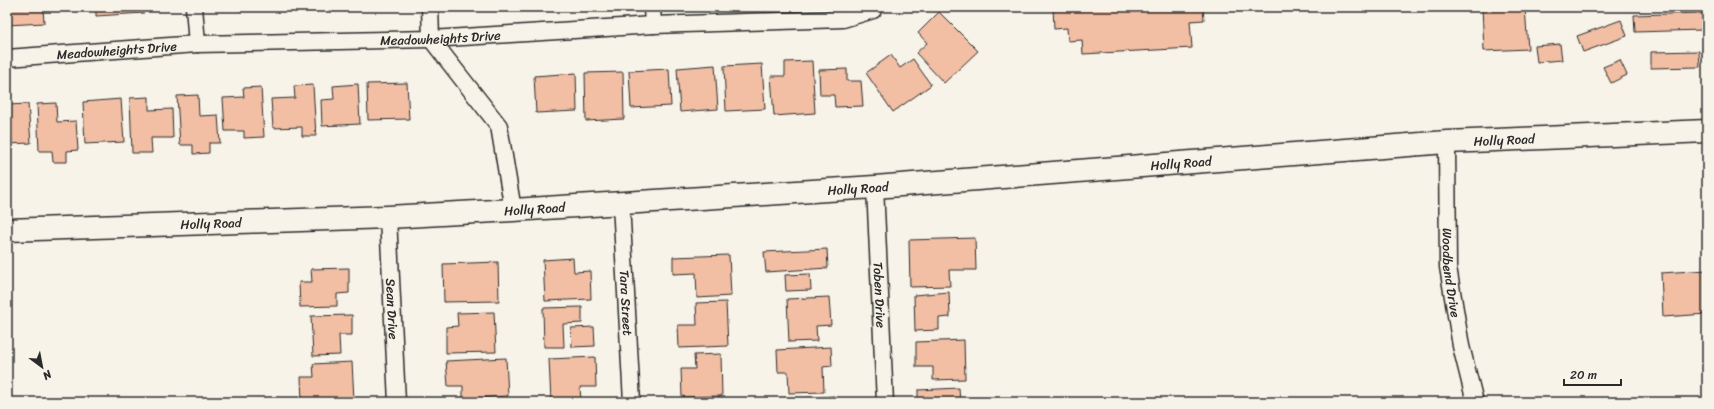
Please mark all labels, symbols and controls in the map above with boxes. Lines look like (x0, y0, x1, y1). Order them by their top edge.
street label: Meadowheights Drive (380, 24, 502, 52)
street label: Meadowheights Drive (56, 34, 178, 66)
street label: Holly Road (1473, 127, 1536, 153)
street label: Holly Road (1150, 149, 1214, 177)
street label: Holly Road (827, 175, 890, 202)
street label: Holly Road (503, 196, 567, 222)
street label: Holly Road (180, 211, 243, 236)
street label: Woodbend Drive (1436, 228, 1467, 320)
street label: Toben Drive (866, 261, 893, 329)
street label: Tara Street (613, 269, 639, 337)
street label: Sean Drive (379, 278, 405, 340)
north arrow (22, 347, 62, 387)
scale bar (1564, 361, 1621, 387)
text: N (38, 364, 56, 385)
text: 20 m (1570, 364, 1597, 386)

